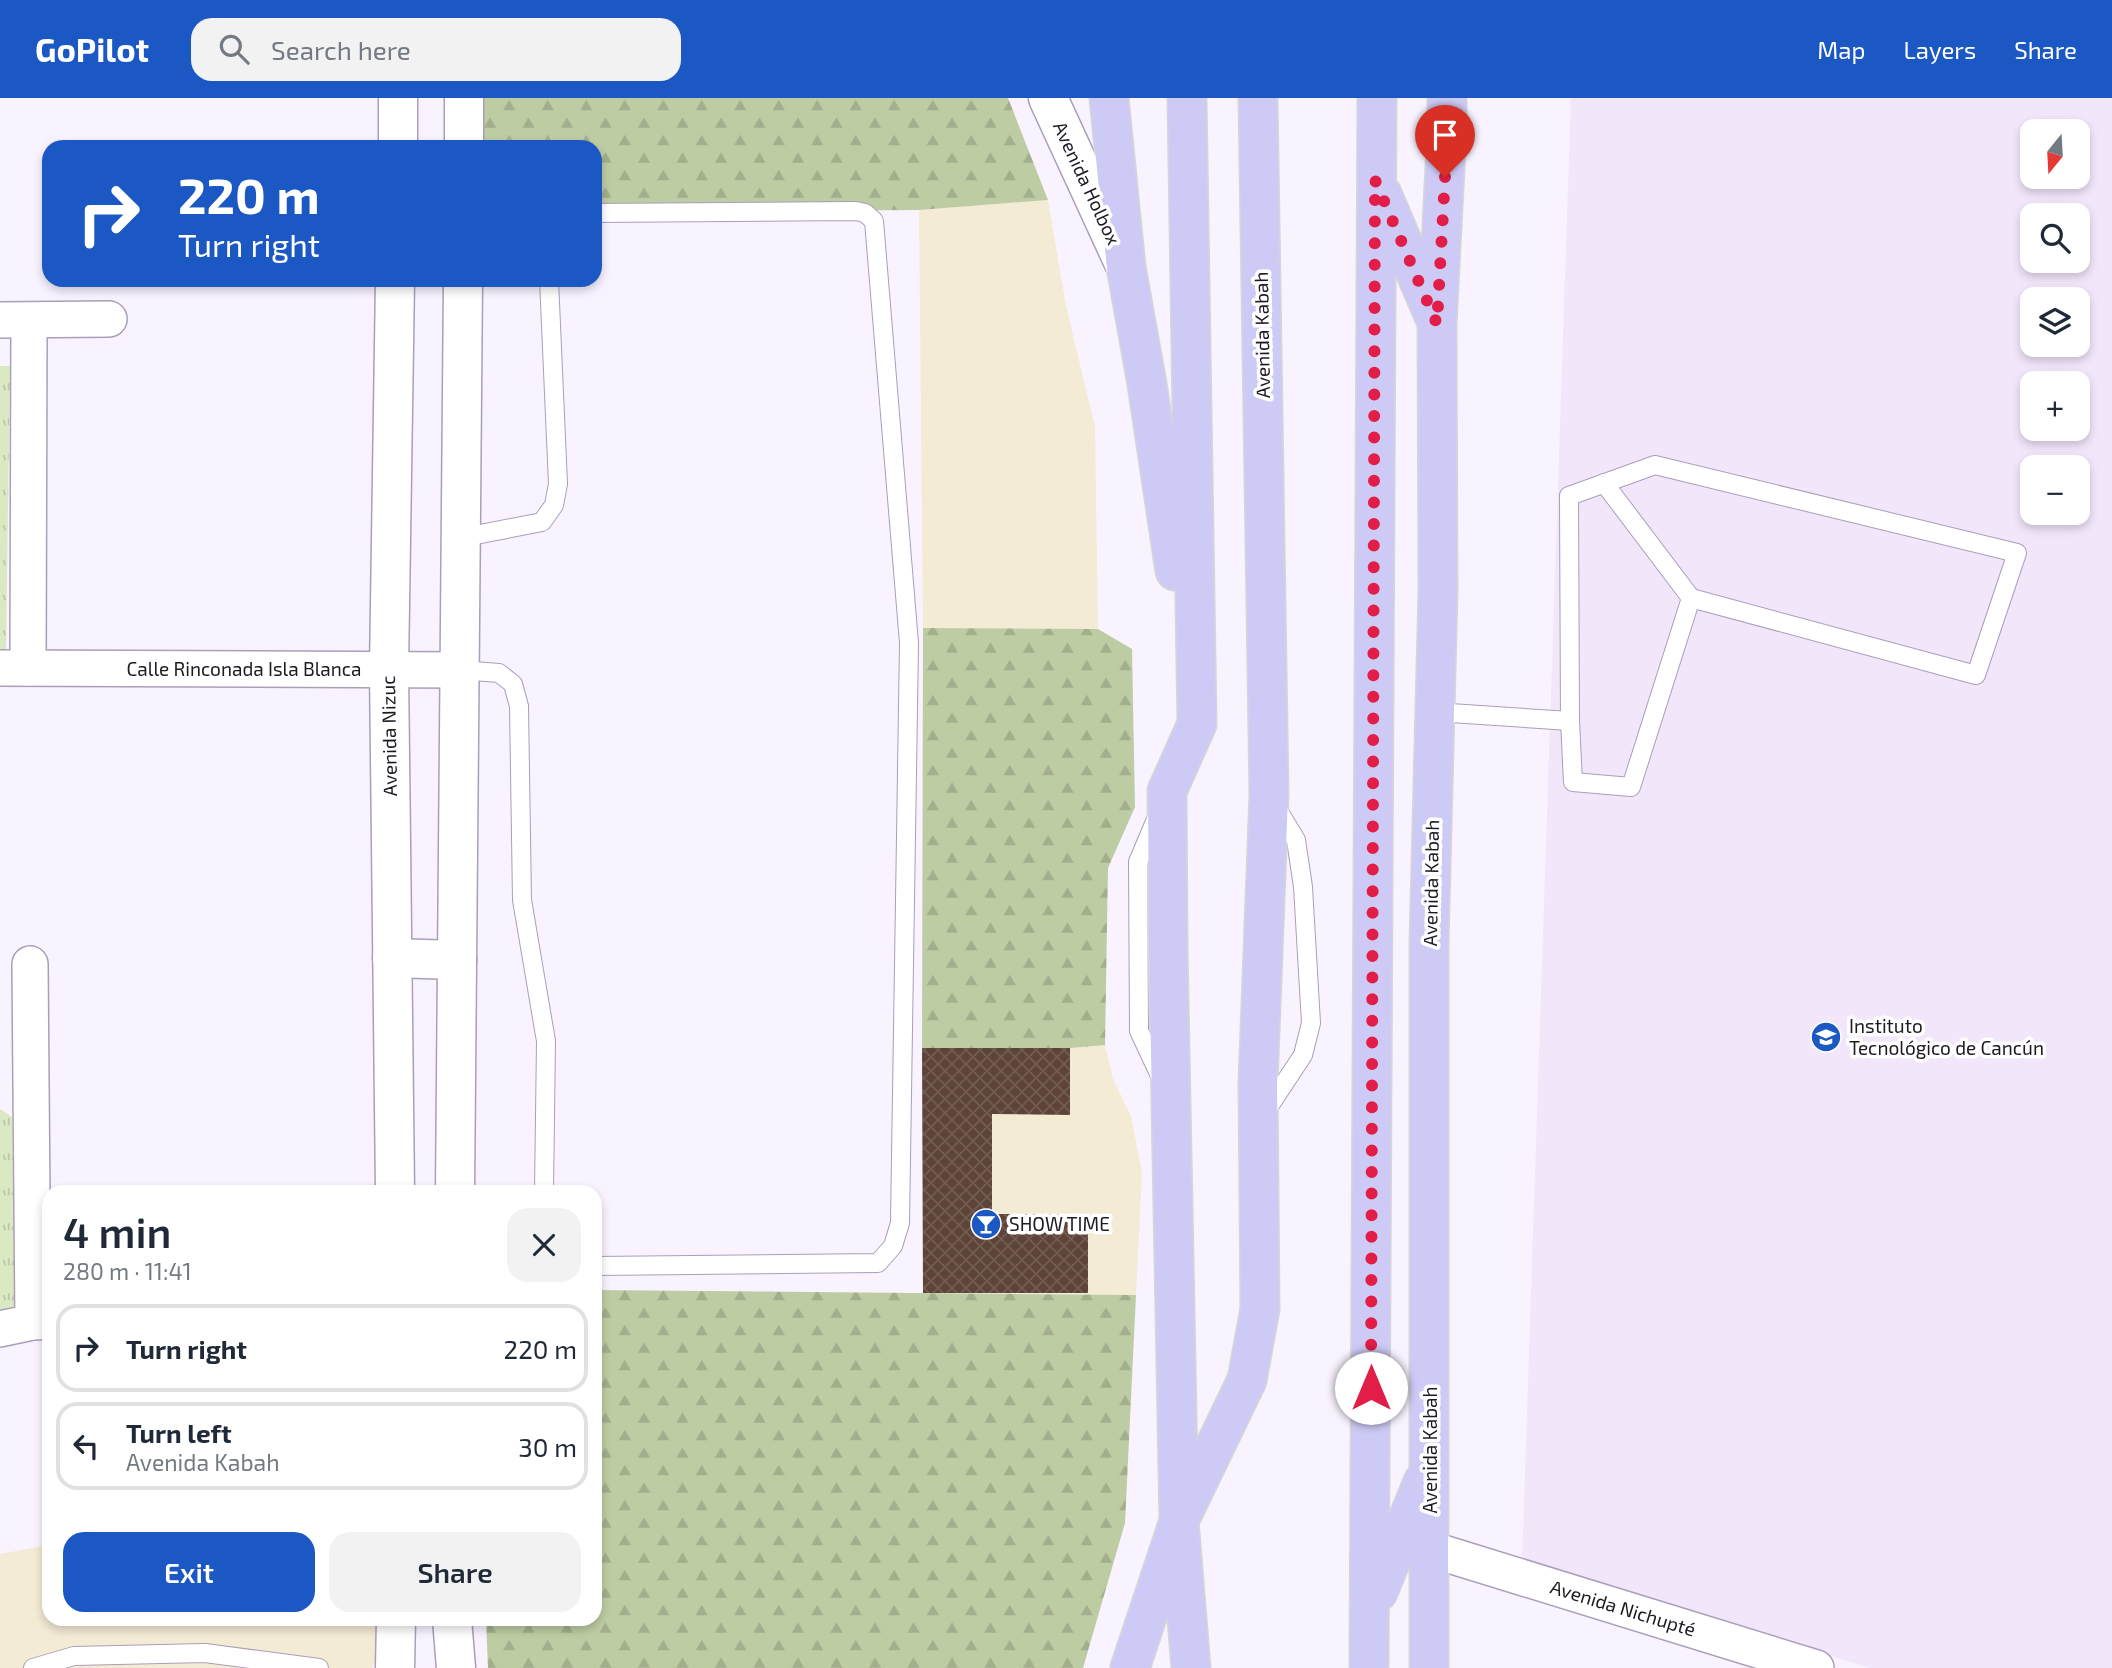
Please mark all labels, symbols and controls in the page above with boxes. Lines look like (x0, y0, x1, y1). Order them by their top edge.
search box (191, 18, 681, 81)
text: GoPilot (35, 29, 149, 69)
icon: search (215, 30, 253, 68)
text: Search here (271, 34, 411, 65)
text: Map (1817, 35, 1865, 64)
text: Layers (1903, 35, 1976, 64)
text: Share (2014, 35, 2077, 64)
pin (1415, 105, 1475, 177)
icon: arrive (1426, 116, 1464, 154)
street label: Avenida Holbox (1049, 117, 1126, 248)
north arrow (2020, 119, 2090, 189)
map controls (2020, 119, 2090, 525)
text: 220 m (178, 165, 320, 224)
icon: right (63, 168, 154, 259)
button: search (2020, 203, 2090, 273)
text: Turn right (178, 225, 320, 263)
street label: Avenida Kabah (1249, 271, 1274, 399)
button: layers (2020, 287, 2090, 357)
button: + (2020, 371, 2090, 441)
button: − (2020, 455, 2090, 525)
street label: Calle Rinconada Isla Blanca (127, 657, 362, 680)
street label: Avenida Nizuc (376, 675, 401, 797)
street label: Avenida Kabah (1418, 819, 1443, 947)
place label: Instituto Tecnológico de Cancún (1849, 1014, 2044, 1059)
school or university icon: Instituto Tecnológico de Cancún (1809, 1020, 1843, 1054)
text: 4 min (63, 1206, 172, 1256)
bar icon: SHOW TIME (969, 1207, 1003, 1241)
button: close (507, 1208, 581, 1282)
place label: SHOW TIME (1009, 1212, 1110, 1235)
text: 280 m · 11:41 (63, 1257, 192, 1285)
icon: right (67, 1329, 105, 1367)
text: Turn right (126, 1333, 247, 1364)
text: 220 m (504, 1333, 577, 1364)
position arrow (1334, 1351, 1408, 1425)
street label: Avenida Kabah (1418, 1387, 1441, 1513)
text: Turn left (126, 1417, 232, 1448)
icon: left (67, 1427, 105, 1465)
text: 30 m (518, 1431, 577, 1462)
text: Avenida Kabah (126, 1448, 280, 1476)
button: Exit (63, 1532, 315, 1612)
button: Share (329, 1532, 581, 1612)
street label: Avenida Nichupté (1548, 1575, 1699, 1641)

